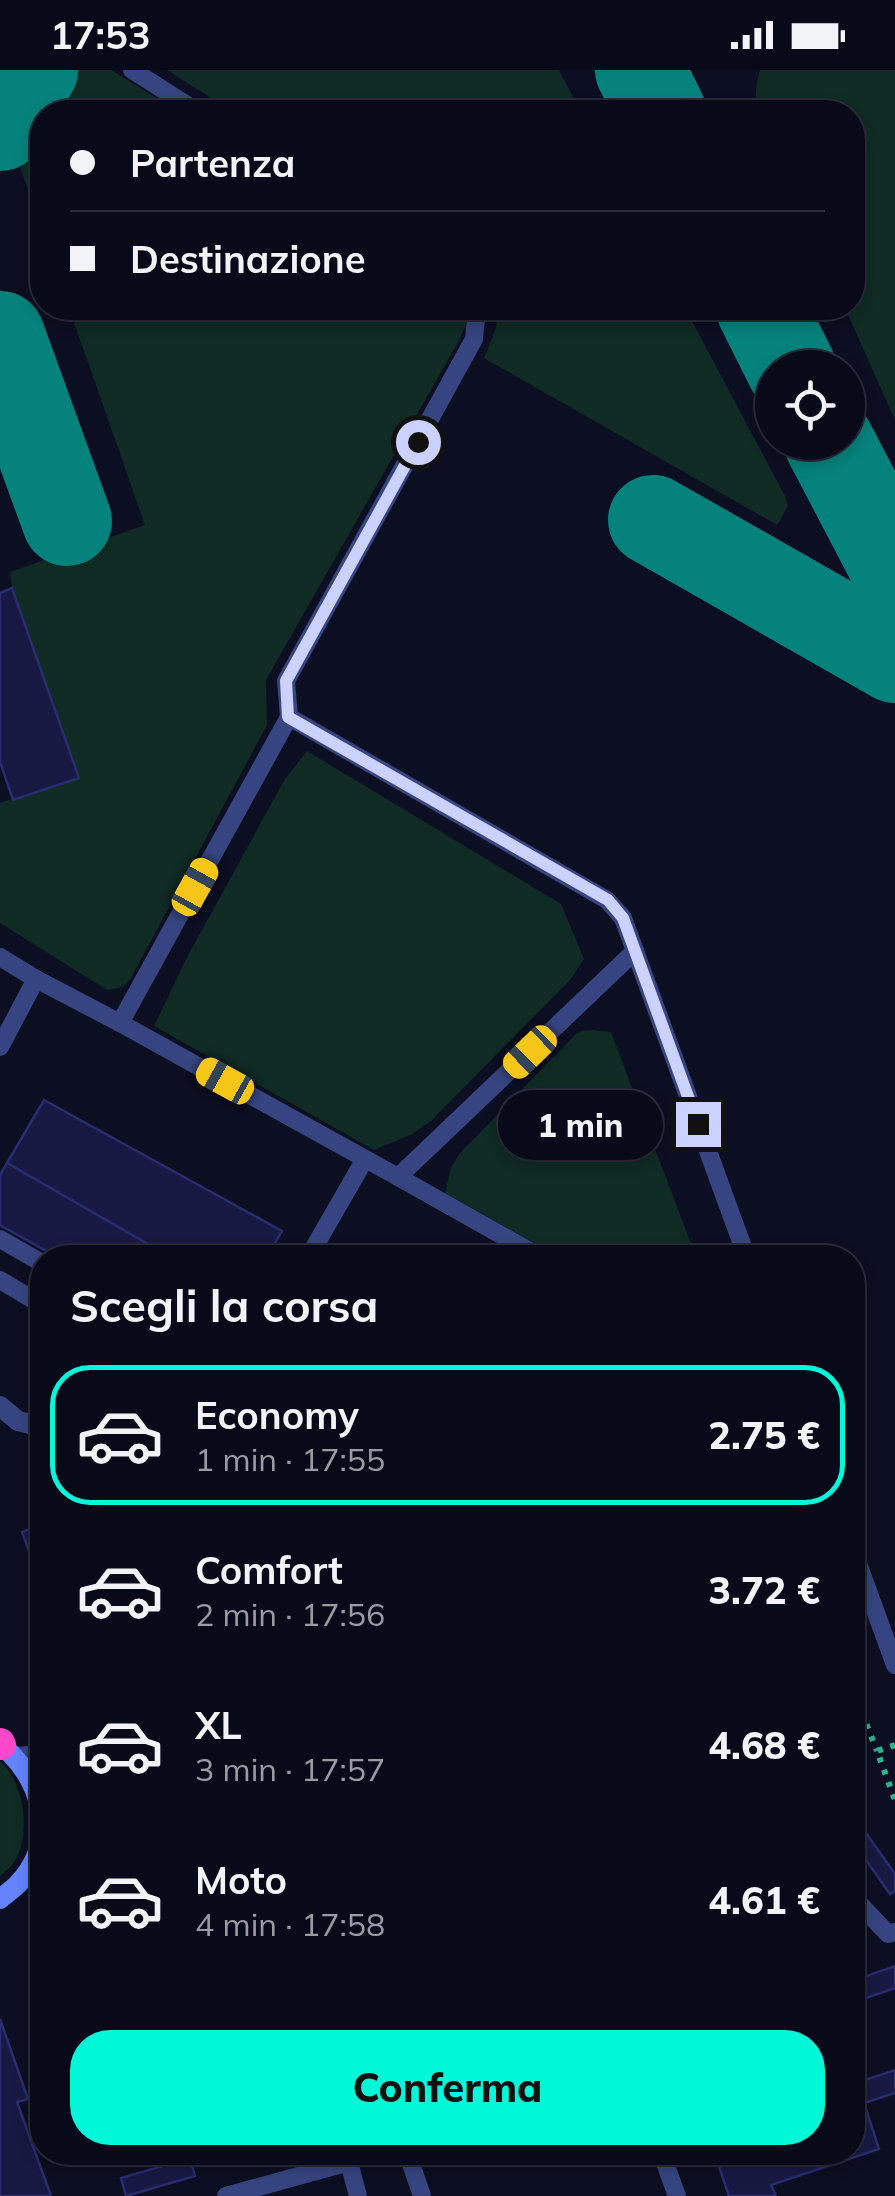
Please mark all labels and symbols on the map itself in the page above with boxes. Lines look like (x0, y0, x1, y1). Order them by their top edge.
route start (396, 420, 441, 465)
car (167, 853, 223, 921)
car (498, 1020, 562, 1084)
car (191, 1053, 259, 1109)
callout: 1 min (498, 1089, 663, 1159)
route end (676, 1102, 721, 1147)

